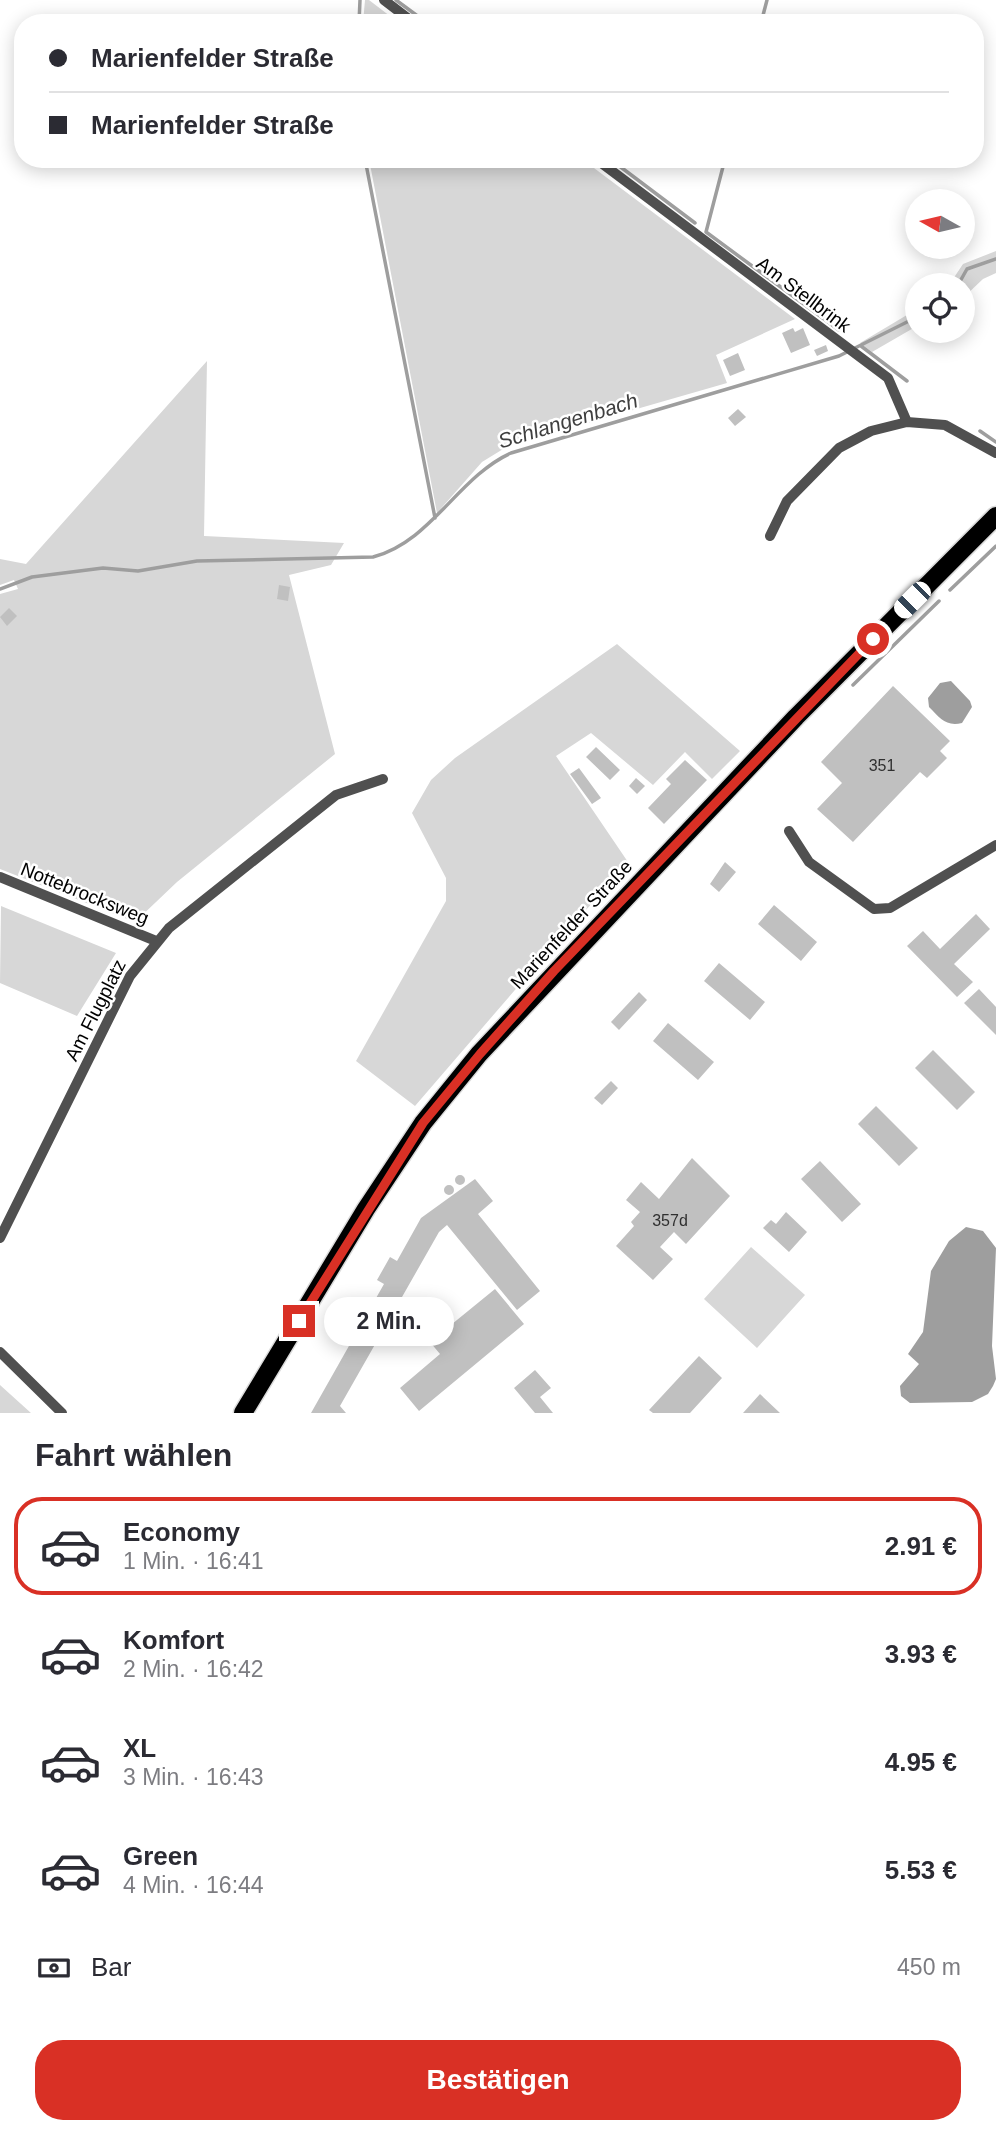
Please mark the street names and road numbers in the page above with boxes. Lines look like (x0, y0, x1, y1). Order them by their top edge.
street label: Am Stellbrink (753, 252, 855, 337)
street label: Marienfelder Straße (506, 856, 636, 993)
street label: Nottebrocksweg (18, 858, 152, 929)
street label: Am Flugplatz (61, 956, 130, 1064)

